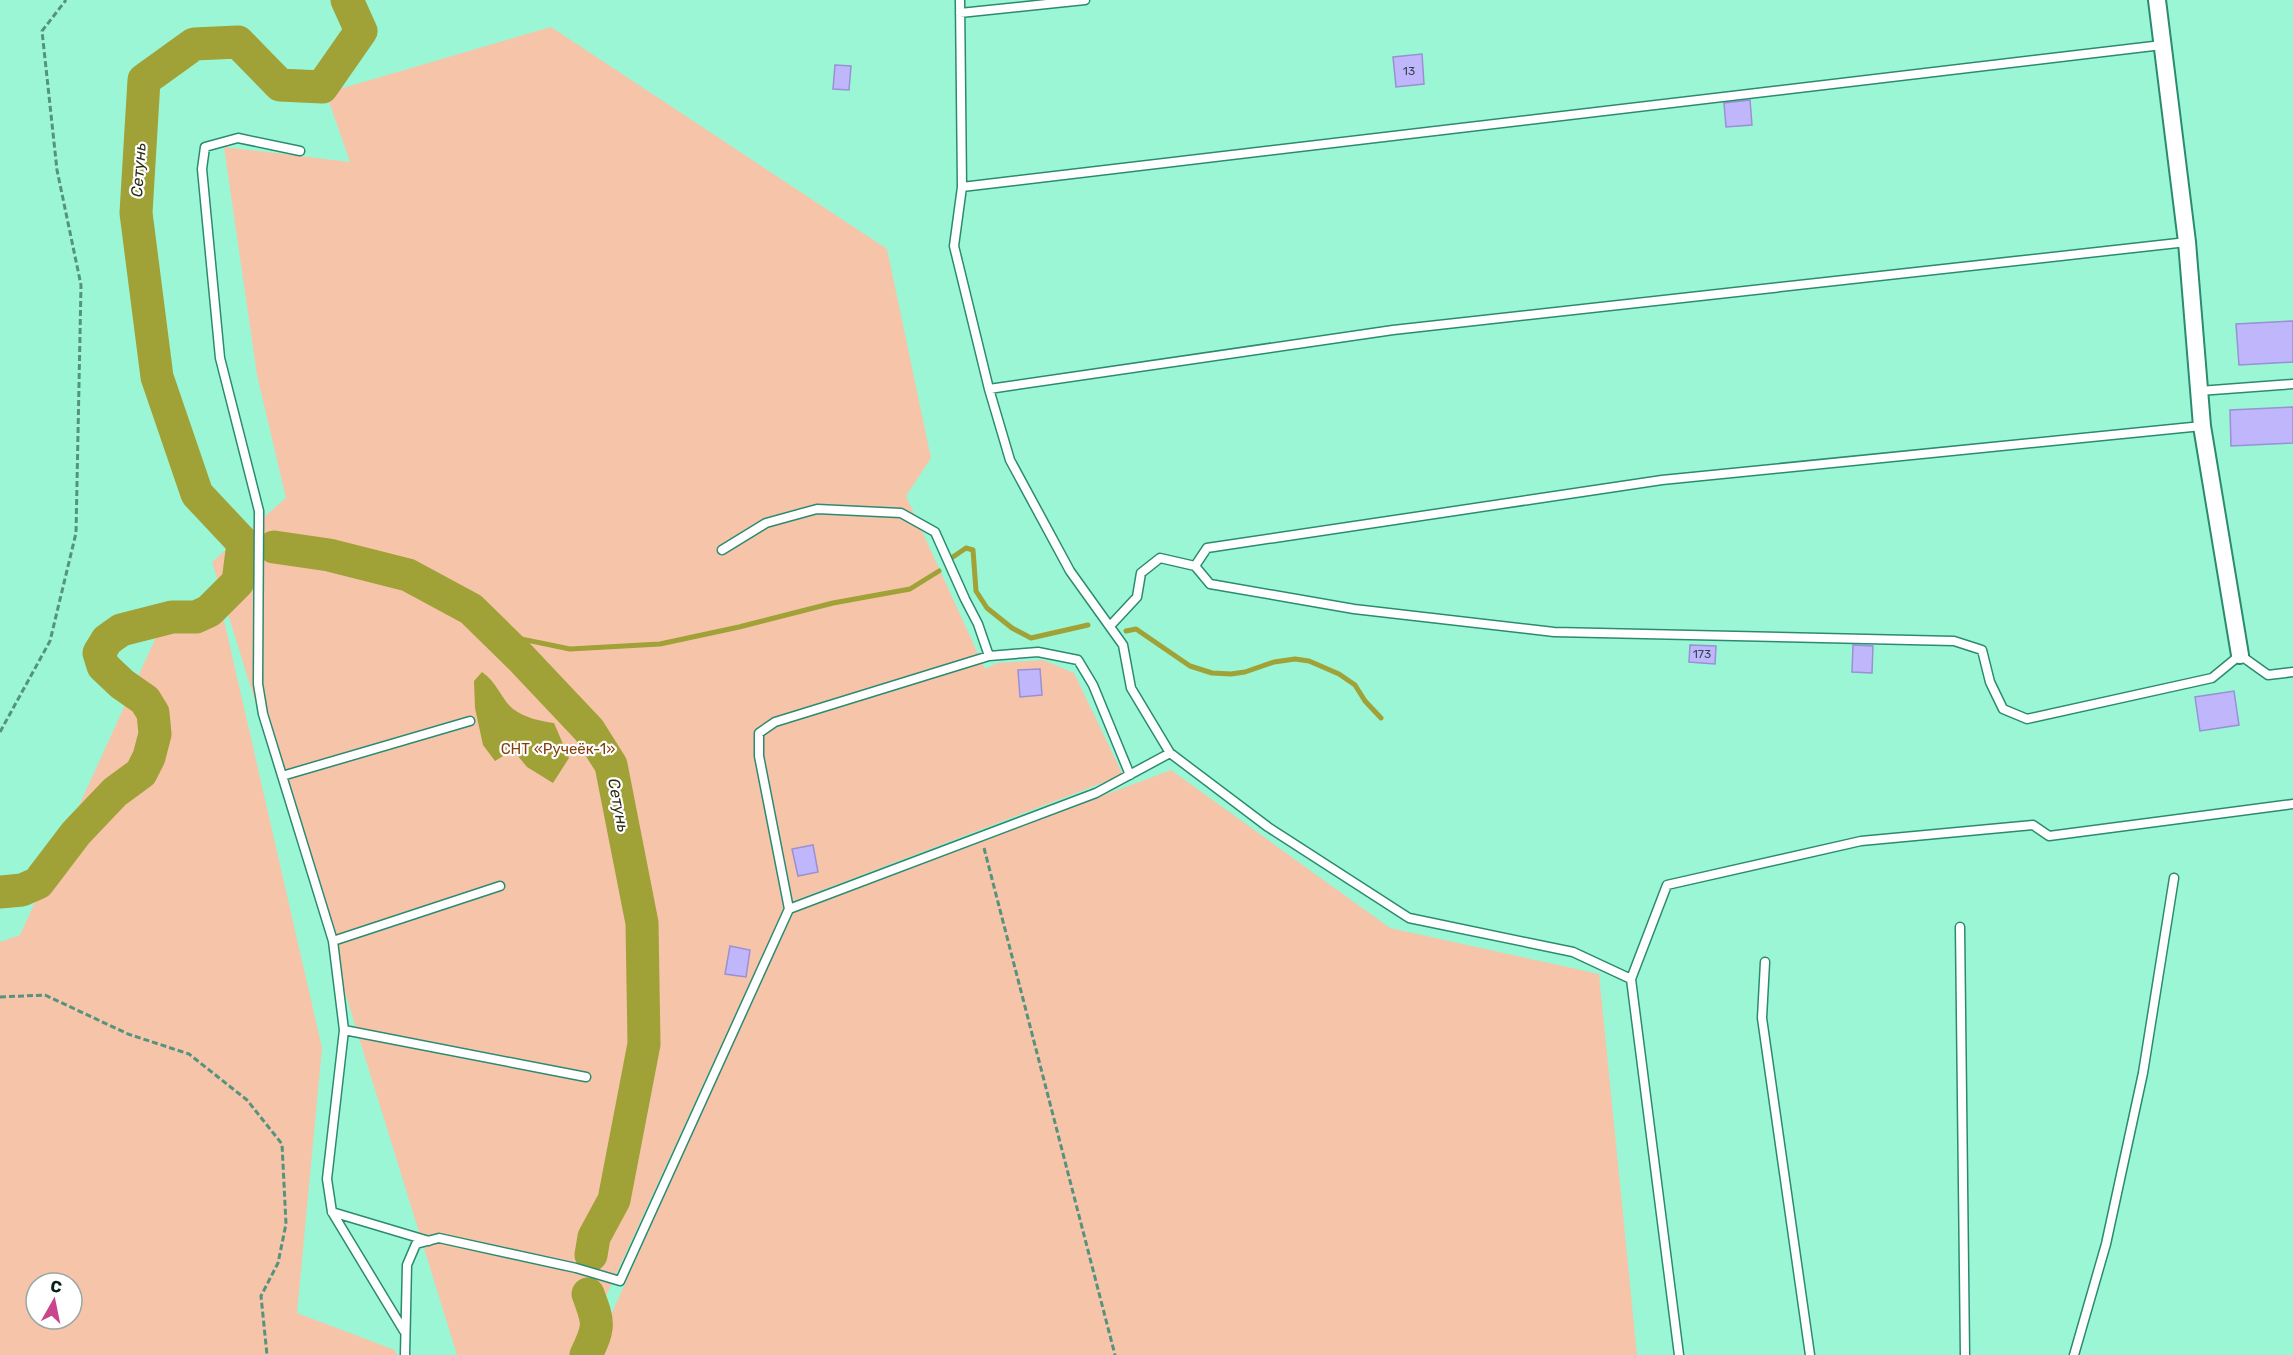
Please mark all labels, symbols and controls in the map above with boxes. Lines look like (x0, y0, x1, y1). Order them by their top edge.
house number: 13 (1403, 64, 1415, 78)
water label: Сетунь (127, 142, 150, 198)
house number: 173 (1693, 647, 1711, 661)
park label: СНТ «Ручеёк-1» (501, 740, 615, 758)
water label: Сетунь (604, 777, 633, 834)
north arrow (24, 1271, 84, 1331)
text: С (49, 1276, 63, 1297)

